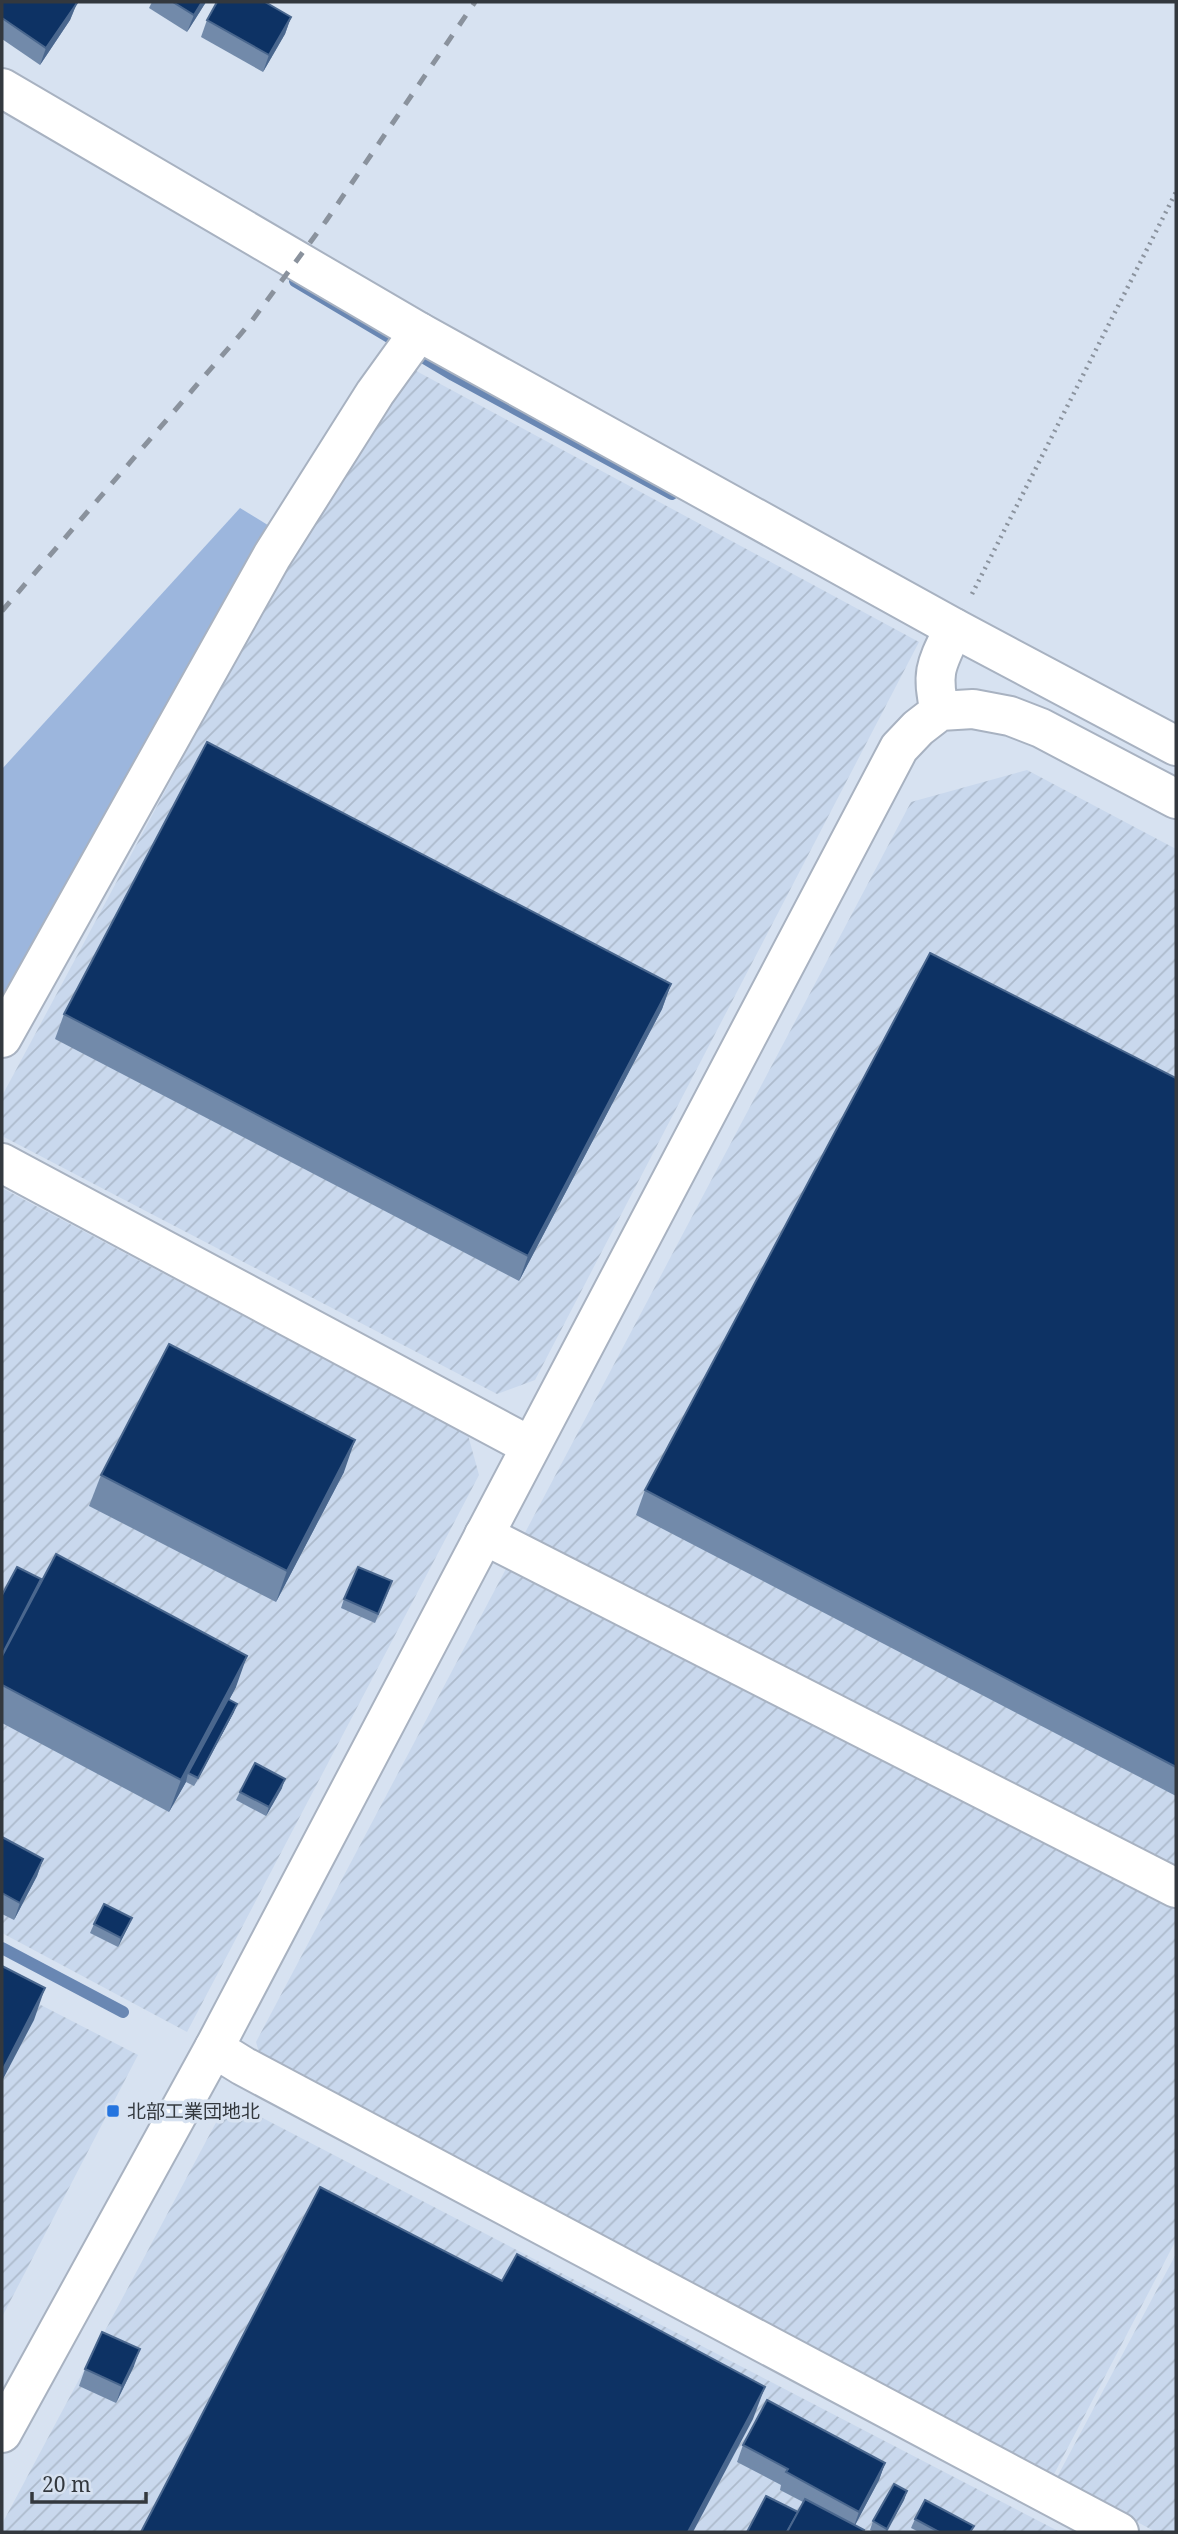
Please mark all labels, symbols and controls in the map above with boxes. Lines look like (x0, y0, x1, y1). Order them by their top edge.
place label: 北部工業団地北 (127, 2098, 260, 2124)
marker: 北部工業団地北 (105, 2103, 121, 2119)
scale bar (32, 2460, 145, 2504)
text: 20 m (42, 2470, 91, 2498)

